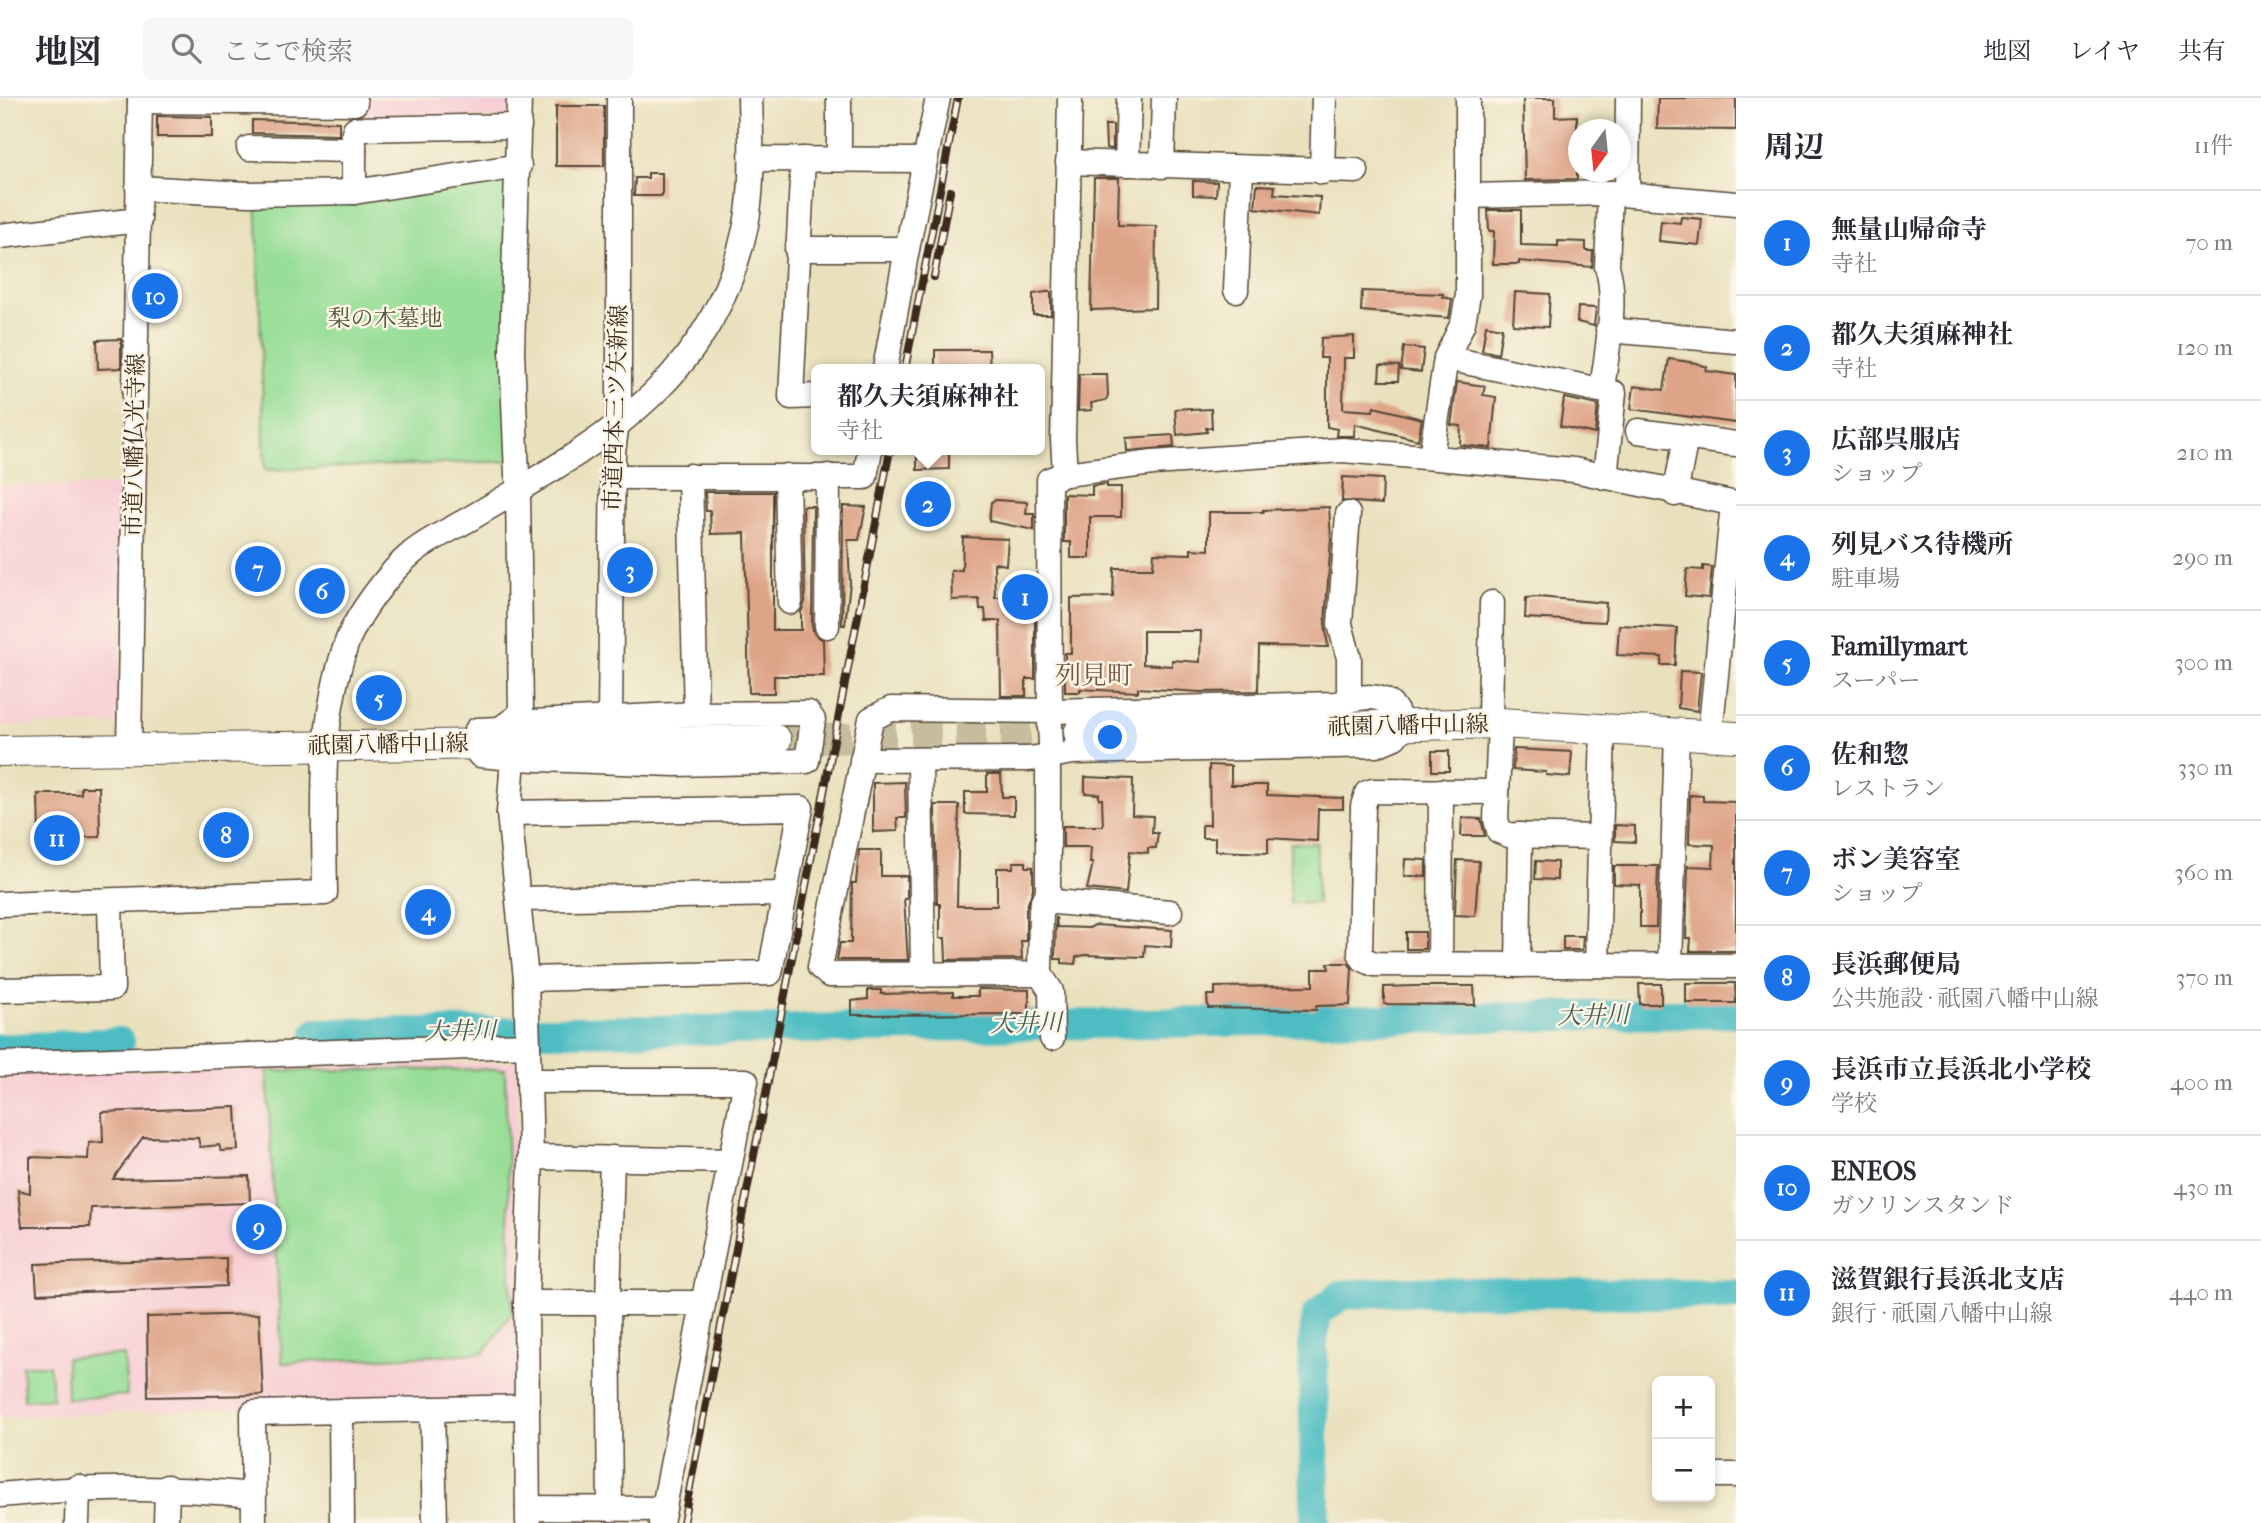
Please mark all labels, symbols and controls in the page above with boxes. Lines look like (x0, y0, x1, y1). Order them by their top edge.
search box (143, 17, 633, 80)
icon: search (167, 29, 205, 67)
text: 地図 (35, 33, 101, 72)
text: ここで検索 (223, 36, 353, 67)
text: 地図 (1983, 37, 2031, 65)
text: レイヤ (2069, 37, 2140, 65)
text: 共有 (2178, 37, 2226, 65)
north arrow (1568, 119, 1631, 182)
text: 周辺 (1764, 130, 1824, 165)
text: 11件 (2194, 132, 2233, 159)
text: 無量山帰命寺 (1831, 214, 1987, 245)
text: 1 (1783, 229, 1791, 256)
text: 70 m (2185, 229, 2233, 256)
text: 寺社 (1831, 250, 1877, 277)
pin: 10 (132, 270, 178, 322)
street label: 市道西本三ツ矢新線 (598, 304, 633, 512)
park label: 梨の木墓地 (328, 305, 443, 332)
text: 都久夫須麻神社 (1831, 319, 2013, 350)
text: 2 (1781, 334, 1793, 361)
text: 120 m (2176, 334, 2233, 361)
street label: 市道八幡仏光寺線 (119, 353, 150, 537)
text: 寺社 (1831, 355, 1877, 382)
popup (811, 364, 1045, 455)
text: 都久夫須麻神社 (837, 381, 1019, 412)
text: 寺社 (837, 417, 883, 444)
text: 広部呉服店 (1831, 424, 1961, 455)
text: 3 (1782, 439, 1792, 466)
text: 210 m (2176, 439, 2233, 466)
text: ショップ (1831, 460, 1923, 487)
pin: 2 (905, 478, 951, 530)
text: 列見バス待機所 (1831, 529, 2013, 560)
pin: 7 (235, 543, 281, 595)
pin: 3 (607, 544, 653, 596)
text: 4 (1780, 544, 1794, 571)
text: 290 m (2172, 544, 2233, 571)
pin: 6 (299, 565, 345, 617)
text: 駐車場 (1831, 565, 1900, 592)
pin: 1 (1002, 571, 1048, 623)
text: Famillymart (1831, 631, 1968, 662)
text: 5 (1782, 649, 1792, 676)
text: 300 m (2174, 649, 2233, 676)
district label: 列見町 (1055, 660, 1133, 691)
text: スーパー (1831, 667, 1921, 694)
pin: 5 (356, 672, 402, 724)
street label: 祇園八幡中山線 (1327, 711, 1489, 740)
your location (1093, 720, 1127, 754)
street label: 祇園八幡中山線 (307, 730, 469, 759)
text: 佐和惣 (1831, 739, 1909, 770)
text: 6 (1781, 754, 1793, 781)
text: 330 m (2177, 754, 2233, 781)
text: レストラン (1831, 775, 1945, 802)
pin: 8 (203, 809, 249, 861)
pin: 11 (34, 812, 80, 864)
text: ボン美容室 (1831, 844, 1961, 875)
text: 7 (1781, 859, 1793, 886)
text: 360 m (2174, 859, 2233, 886)
text: ショップ (1831, 880, 1923, 907)
pin: 4 (405, 886, 451, 938)
text: 長浜郵便局 (1831, 949, 1961, 980)
text: 8 (1781, 964, 1793, 991)
text: 370 m (2176, 964, 2233, 991)
text: 公共施設 · 祇園八幡中山線 (1831, 985, 2099, 1012)
water label: 大井川 (1557, 1000, 1632, 1030)
water label: 大井川 (990, 1008, 1065, 1038)
water label: 大井川 (424, 1016, 499, 1046)
text: 長浜市立長浜北小学校 (1831, 1054, 2091, 1085)
text: 9 (1781, 1069, 1793, 1096)
text: 400 m (2170, 1069, 2233, 1096)
text: 学校 (1831, 1090, 1877, 1117)
text: ENEOS (1831, 1156, 1917, 1187)
text: 10 (1777, 1174, 1797, 1201)
text: 430 m (2173, 1174, 2233, 1201)
text: ガソリンスタンド (1831, 1192, 2014, 1219)
pin: 9 (236, 1201, 282, 1253)
text: 滋賀銀行長浜北支店 (1831, 1264, 2065, 1295)
text: 11 (1779, 1279, 1795, 1306)
text: 440 m (2169, 1279, 2233, 1306)
text: 銀行 · 祇園八幡中山線 (1831, 1300, 2053, 1327)
map controls (1652, 1376, 1715, 1502)
button: + (1652, 1376, 1715, 1439)
button: − (1652, 1439, 1715, 1502)

